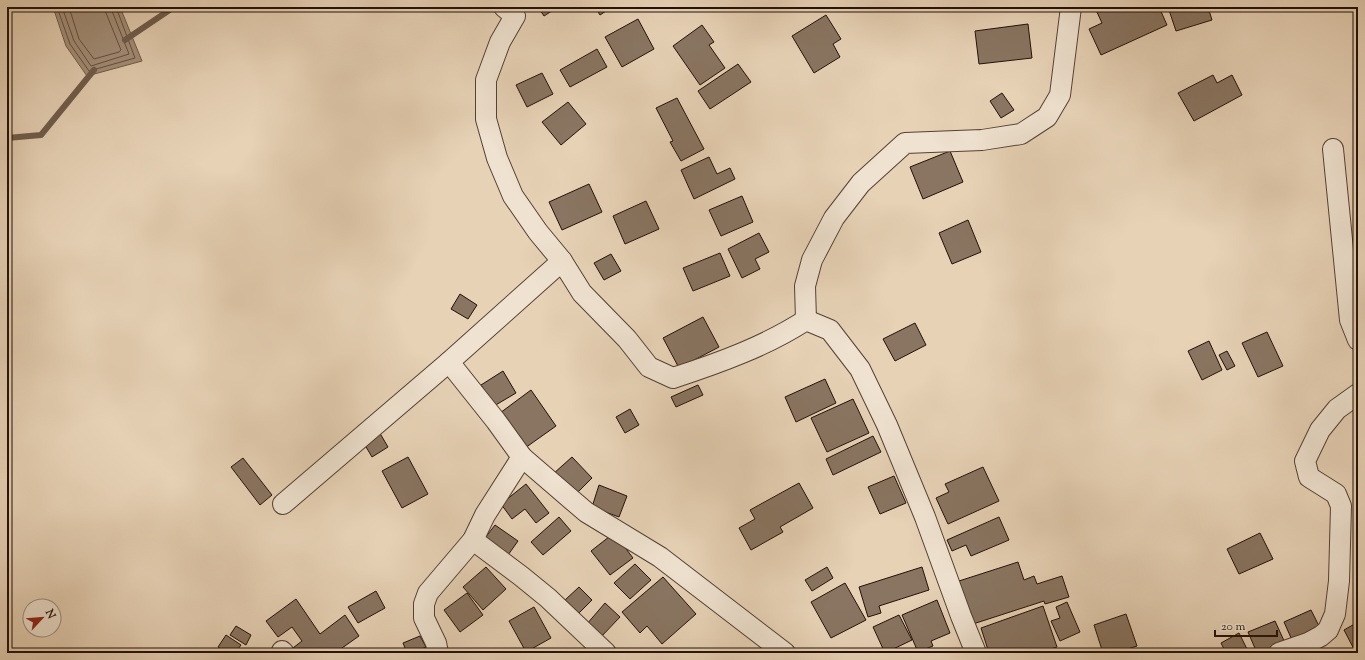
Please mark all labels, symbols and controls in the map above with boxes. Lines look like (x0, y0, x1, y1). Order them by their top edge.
north arrow (22, 598, 62, 638)
text: N (41, 606, 59, 622)
scale bar (1215, 612, 1277, 638)
text: 20 m (1221, 618, 1246, 636)

